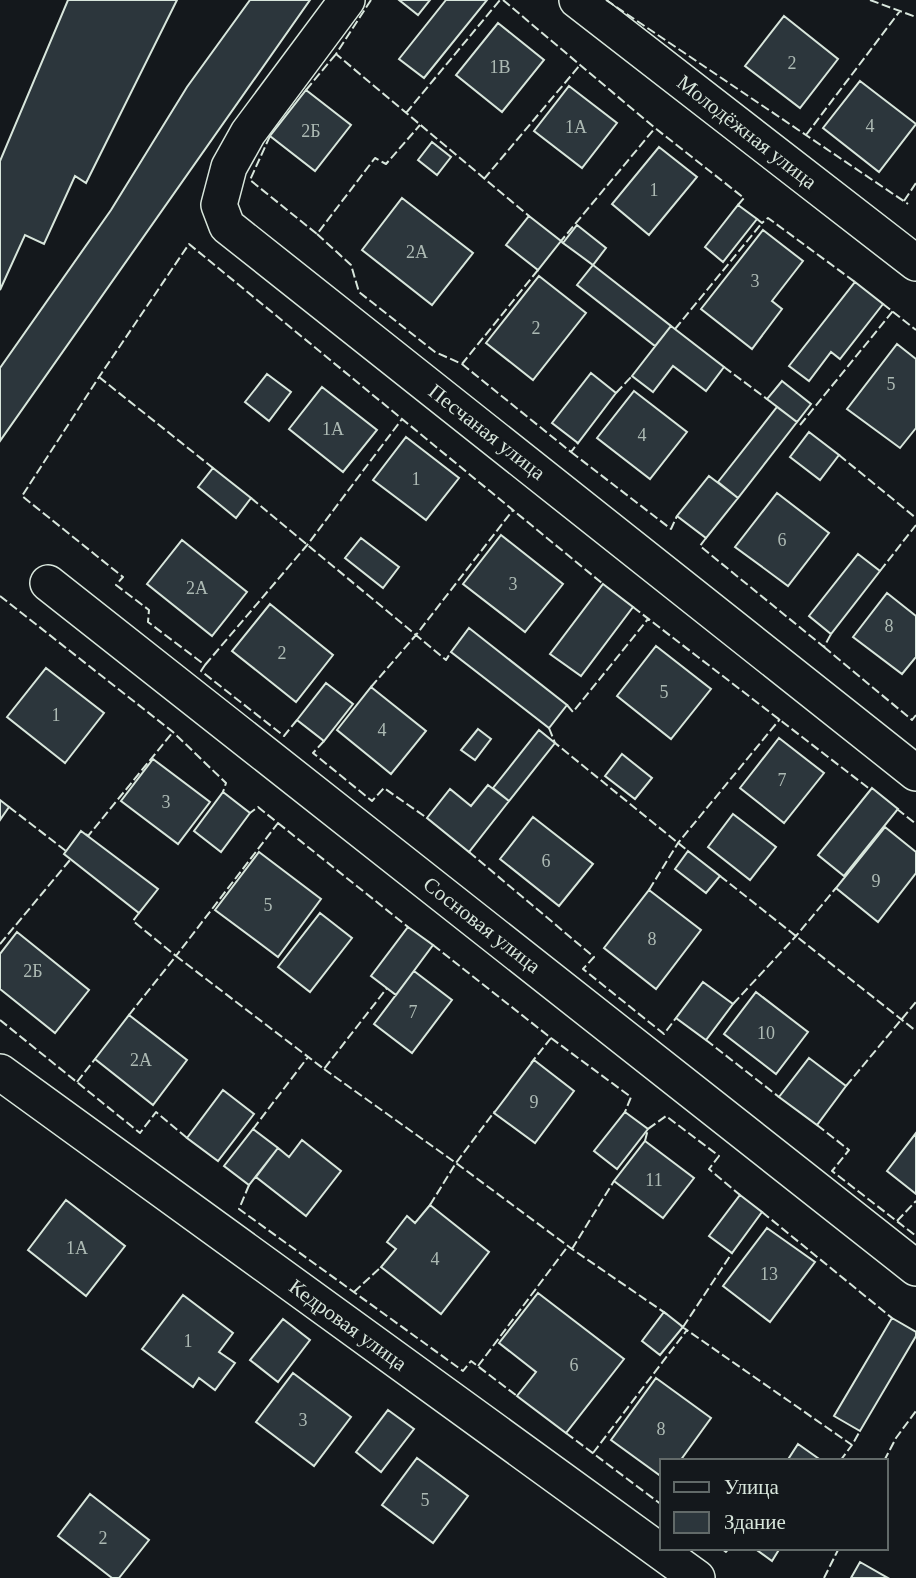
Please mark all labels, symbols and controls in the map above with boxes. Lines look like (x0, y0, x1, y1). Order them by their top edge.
house number: 2 (788, 53, 797, 73)
house number: 1В (489, 57, 511, 77)
street label: Молодёжная улица (672, 70, 822, 194)
house number: 4 (866, 116, 875, 136)
house number: 1А (565, 117, 587, 137)
house number: 2Б (301, 121, 321, 141)
house number: 1 (650, 180, 659, 200)
house number: 2А (406, 242, 428, 262)
house number: 3 (751, 271, 760, 291)
house number: 2 (532, 318, 541, 338)
house number: 5 (887, 374, 896, 394)
street label: Песчаная улица (424, 379, 551, 485)
house number: 1А (322, 419, 344, 439)
house number: 4 (638, 425, 647, 445)
house number: 1 (412, 469, 421, 489)
house number: 6 (778, 530, 787, 550)
house number: 3 (509, 574, 518, 594)
house number: 2А (186, 578, 208, 598)
house number: 8 (885, 616, 894, 636)
house number: 2 (278, 643, 287, 663)
house number: 5 (660, 682, 669, 702)
house number: 1 (52, 705, 61, 725)
house number: 4 (378, 720, 387, 740)
house number: 7 (778, 770, 787, 790)
house number: 3 (162, 792, 171, 812)
house number: 6 (542, 851, 551, 871)
house number: 9 (872, 871, 881, 891)
street label: Сосновая улица (419, 872, 546, 979)
house number: 5 (264, 895, 273, 915)
house number: 8 (648, 929, 657, 949)
house number: 2Б (23, 961, 43, 981)
house number: 7 (409, 1002, 418, 1022)
house number: 10 (757, 1023, 775, 1043)
house number: 2А (130, 1050, 152, 1070)
house number: 9 (530, 1092, 539, 1112)
house number: 11 (645, 1170, 663, 1190)
house number: 1А (66, 1238, 88, 1258)
house number: 4 (431, 1249, 440, 1269)
house number: 13 (760, 1264, 778, 1284)
street label: Кедровая улица (284, 1274, 412, 1376)
house number: 1 (184, 1331, 193, 1351)
house number: 6 (570, 1355, 579, 1375)
house number: 3 (299, 1410, 308, 1430)
house number: 8 (657, 1419, 666, 1439)
legend (660, 1459, 888, 1550)
text: Улица (724, 1475, 779, 1499)
house number: 5 (421, 1490, 430, 1510)
text: Здание (724, 1510, 786, 1534)
house number: 2 (99, 1528, 108, 1548)

